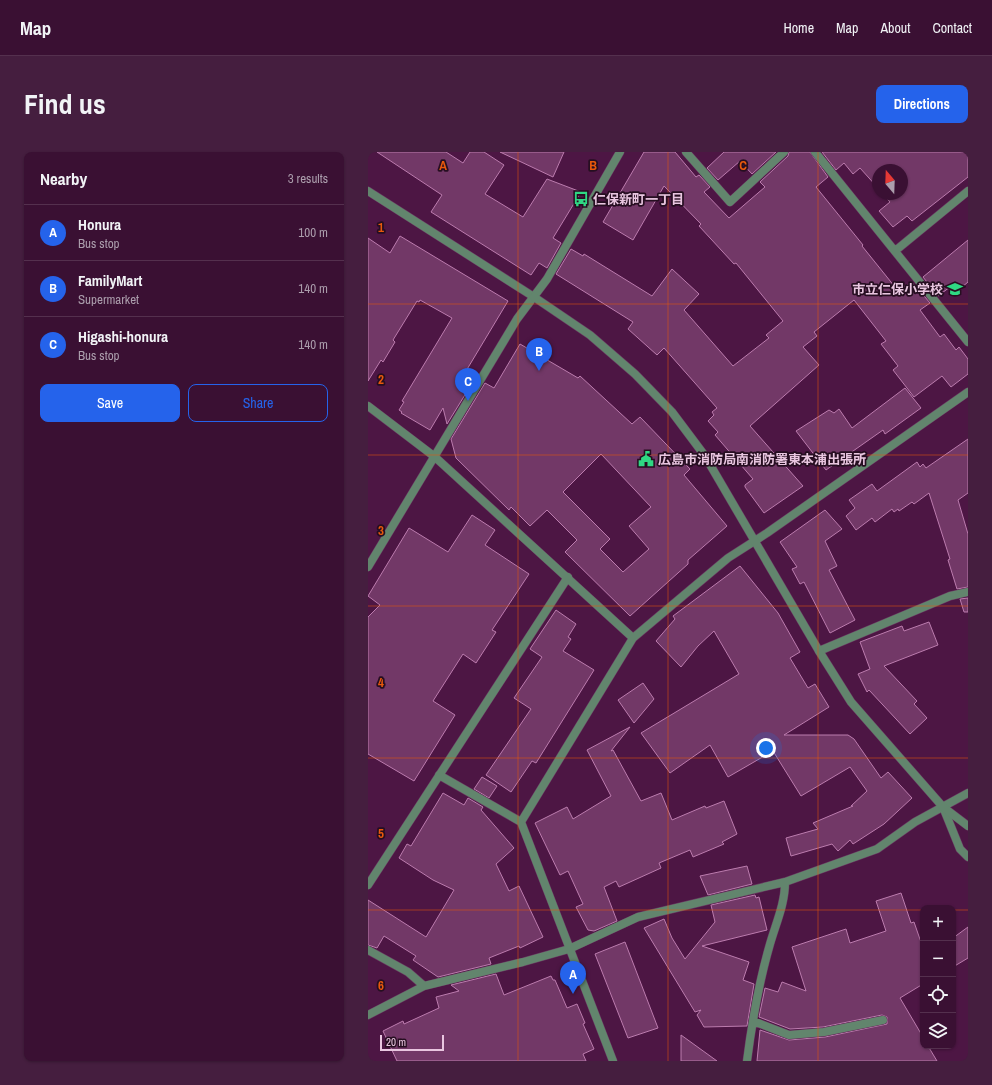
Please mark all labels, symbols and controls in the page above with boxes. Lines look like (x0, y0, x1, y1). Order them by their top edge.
text: Map (20, 15, 51, 41)
text: Home (783, 19, 814, 37)
text: Map (836, 19, 858, 37)
text: About (880, 19, 910, 37)
text: Contact (932, 19, 972, 37)
text: Find us (24, 85, 106, 123)
button: Directions (876, 85, 968, 123)
text: A (439, 157, 447, 174)
text: B (589, 157, 597, 174)
text: C (739, 157, 747, 174)
north arrow (872, 164, 908, 200)
text: Nearby (40, 167, 87, 190)
text: 3 results (288, 170, 328, 187)
bus stop icon: 仁保新町一丁目 (572, 190, 590, 208)
place label: 仁保新町一丁目 (593, 191, 684, 208)
text: Honura (78, 214, 121, 235)
text: 1 (378, 219, 384, 236)
text: A (49, 224, 57, 241)
text: 100 m (298, 224, 328, 241)
text: Bus stop (78, 235, 119, 252)
text: FamilyMart (78, 270, 142, 291)
text: B (49, 280, 57, 297)
text: 140 m (298, 280, 328, 297)
school or university icon: 市立仁保小学校 (946, 280, 964, 298)
place label: 市立仁保小学校 (852, 281, 943, 298)
text: Supermarket (78, 291, 139, 308)
text: Higashi-honura (78, 326, 168, 347)
text: C (49, 336, 57, 353)
text: 140 m (298, 336, 328, 353)
pin: B (526, 338, 552, 371)
text: Bus stop (78, 347, 119, 364)
pin: C (455, 368, 481, 401)
text: 2 (378, 371, 384, 388)
button: Save (40, 384, 180, 422)
button: Share (188, 384, 328, 422)
public building icon: 広島市消防局南消防署東本浦出張所 (637, 450, 655, 468)
place label: 広島市消防局南消防署東本浦出張所 (658, 451, 866, 468)
text: 3 (378, 522, 384, 539)
text: 4 (378, 674, 384, 691)
your location (756, 738, 776, 758)
text: 5 (378, 825, 384, 842)
map controls (920, 905, 956, 1049)
button: + (920, 905, 956, 941)
button: − (920, 941, 956, 977)
pin: A (560, 961, 586, 994)
text: 6 (378, 977, 384, 994)
button: locate (920, 977, 956, 1013)
button: layers (920, 1013, 956, 1049)
scale bar (380, 1033, 444, 1052)
text: 20 m (386, 1035, 406, 1049)

